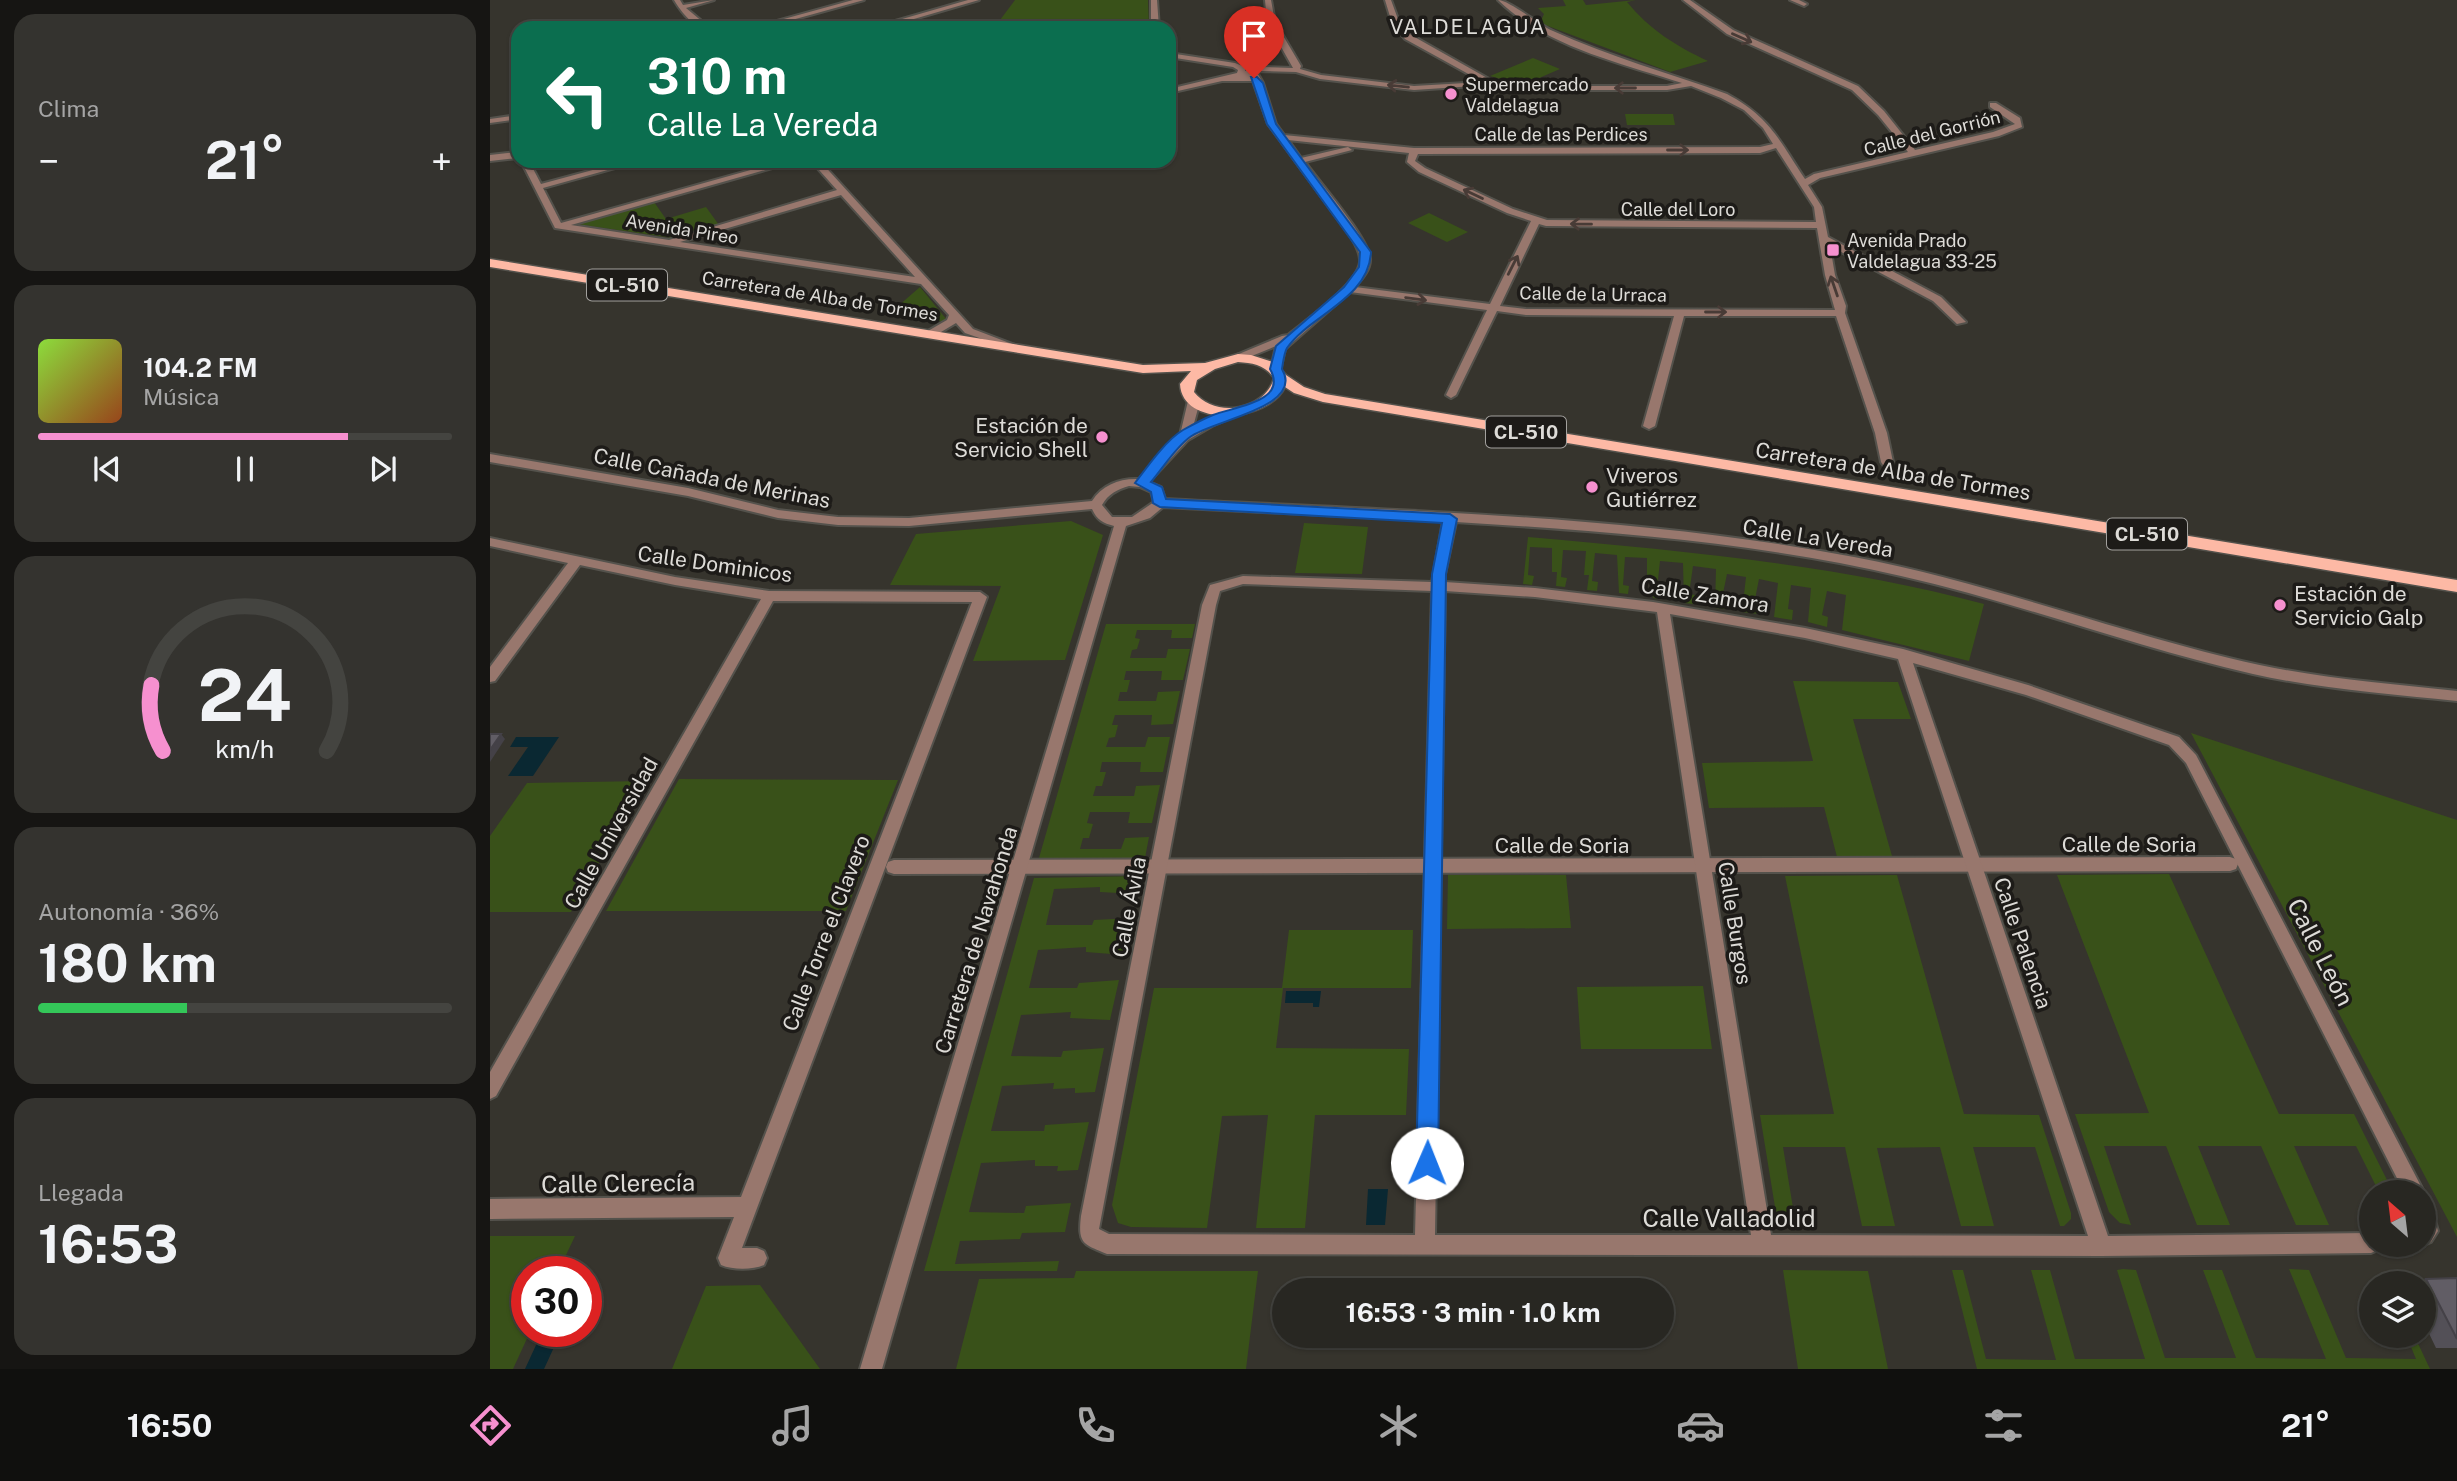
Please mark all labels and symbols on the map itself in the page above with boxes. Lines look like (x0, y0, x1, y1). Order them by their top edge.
pin (1224, 6, 1284, 78)
district label: VALDELAGUA (1389, 14, 1547, 39)
one-way arrow (1731, 32, 1753, 45)
place label: Supermercado Valdelagua (1465, 74, 1589, 116)
one-way arrow (1387, 80, 1410, 93)
one-way arrow (1614, 81, 1637, 95)
marker: Supermercado Valdelagua (1443, 86, 1459, 102)
street label: Calle del Gorrión (1862, 106, 2002, 160)
street label: Calle de las Perdices (1474, 124, 1648, 145)
one-way arrow (1667, 143, 1690, 157)
one-way arrow (1463, 187, 1484, 200)
street label: Calle del Loro (1621, 199, 1735, 220)
street label: Avenida Pireo (624, 210, 740, 248)
one-way arrow (1570, 217, 1593, 231)
place label: Avenida Prado Valdelagua 33-25 (1847, 230, 1997, 272)
marker: Avenida Prado Valdelagua 33-25 (1825, 242, 1841, 258)
one-way arrow (1507, 255, 1521, 276)
street label: Carretera de Alba de Tormes (701, 267, 939, 325)
road number: CL-510 (587, 270, 667, 300)
one-way arrow (1827, 275, 1839, 297)
street label: Calle de la Urraca (1519, 282, 1667, 306)
one-way arrow (1404, 293, 1426, 306)
one-way arrow (1704, 305, 1727, 319)
place label: Estación de Servicio Shell (954, 413, 1088, 462)
road number: CL-510 (1486, 416, 1566, 448)
marker: Estación de Servicio Shell (1094, 429, 1110, 445)
street label: Carretera de Alba de Tormes (1754, 437, 2032, 505)
street label: Calle Cañada de Merinas (591, 443, 833, 513)
place label: Viveros Gutiérrez (1606, 463, 1697, 512)
marker: Viveros Gutiérrez (1584, 479, 1600, 495)
street label: Calle La Vereda (1741, 514, 1895, 562)
road number: CL-510 (2107, 519, 2187, 550)
street label: Calle Dominicos (636, 541, 794, 587)
street label: Calle Zamora (1639, 573, 1771, 617)
place label: Estación de Servicio Galp (2294, 581, 2423, 630)
marker: Estación de Servicio Galp (2272, 597, 2288, 613)
street label: Calle Universidad (559, 753, 663, 913)
street label: Carretera de Navahonda (930, 823, 1022, 1057)
street label: Calle Torre el Clavero (777, 831, 875, 1035)
street label: Calle de Soria (2062, 832, 2196, 857)
street label: Calle de Soria (1495, 833, 1629, 858)
street label: Calle Ávila (1107, 854, 1151, 960)
street label: Calle Burgos (1713, 860, 1757, 986)
street label: Calle Palencia (1989, 874, 2057, 1012)
street label: Calle León (2282, 894, 2360, 1010)
position arrow (1390, 1126, 1464, 1200)
street label: Calle Clerecía (541, 1168, 695, 1198)
north arrow (2359, 1180, 2436, 1256)
street label: Calle Valladolid (1643, 1204, 1815, 1232)
speed limit sign: 30 (511, 1256, 602, 1347)

